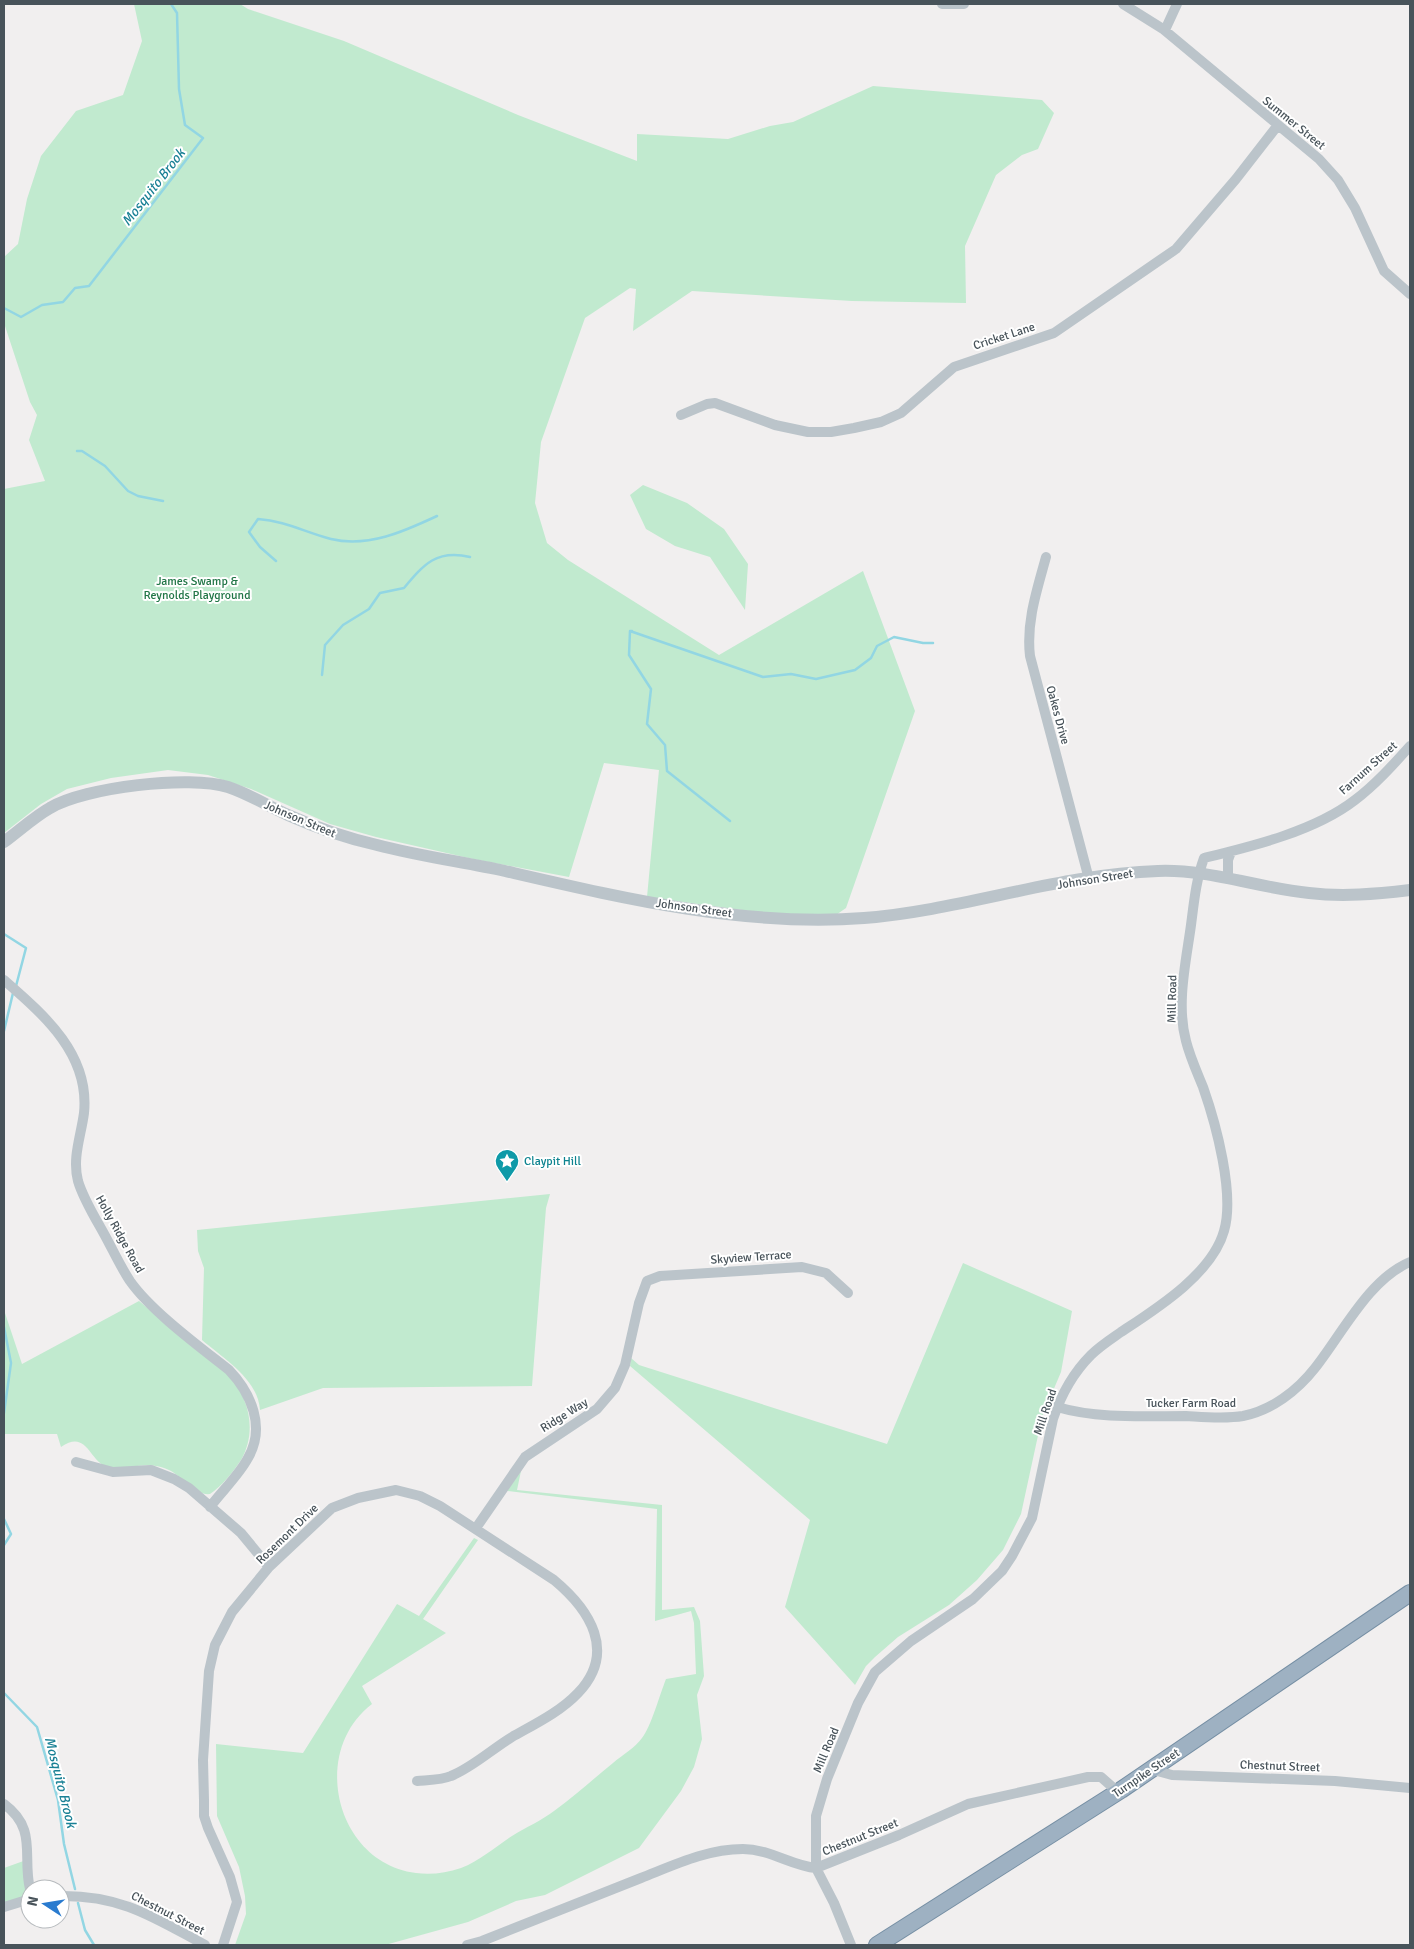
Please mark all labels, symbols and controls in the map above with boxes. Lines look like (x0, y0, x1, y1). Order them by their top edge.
street label: Summer Street (1259, 93, 1328, 153)
water label: Mosquito Brook (118, 144, 190, 229)
street label: Cricket Lane (971, 319, 1037, 354)
park label: James Swamp & Reynolds Playground (143, 574, 251, 603)
street label: Oakes Drive (1042, 684, 1073, 746)
street label: Farnum Street (1336, 738, 1400, 798)
street label: Johnson Street (262, 798, 338, 841)
street label: Johnson Street (1056, 866, 1134, 893)
street label: Johnson Street (655, 896, 733, 921)
street label: Mill Road (1165, 975, 1180, 1023)
place icon: Claypit Hill (494, 1148, 520, 1182)
place label: Claypit Hill (524, 1154, 581, 1169)
street label: Holly Ridge Road (92, 1193, 147, 1276)
street label: Skyview Terrace (710, 1247, 792, 1268)
street label: Mill Road (1031, 1387, 1060, 1437)
street label: Ridge Way (538, 1395, 591, 1436)
street label: Tucker Farm Road (1146, 1396, 1236, 1411)
street label: Rosemont Drive (253, 1501, 322, 1568)
street label: Mill Road (810, 1725, 843, 1775)
water label: Mosquito Brook (41, 1735, 81, 1831)
street label: Turnpike Street (1110, 1745, 1183, 1801)
street label: Chestnut Street (1240, 1758, 1320, 1775)
street label: Chestnut Street (820, 1815, 900, 1859)
north arrow (20, 1879, 70, 1929)
street label: Chestnut Street (129, 1889, 207, 1938)
text: N (23, 1895, 42, 1908)

